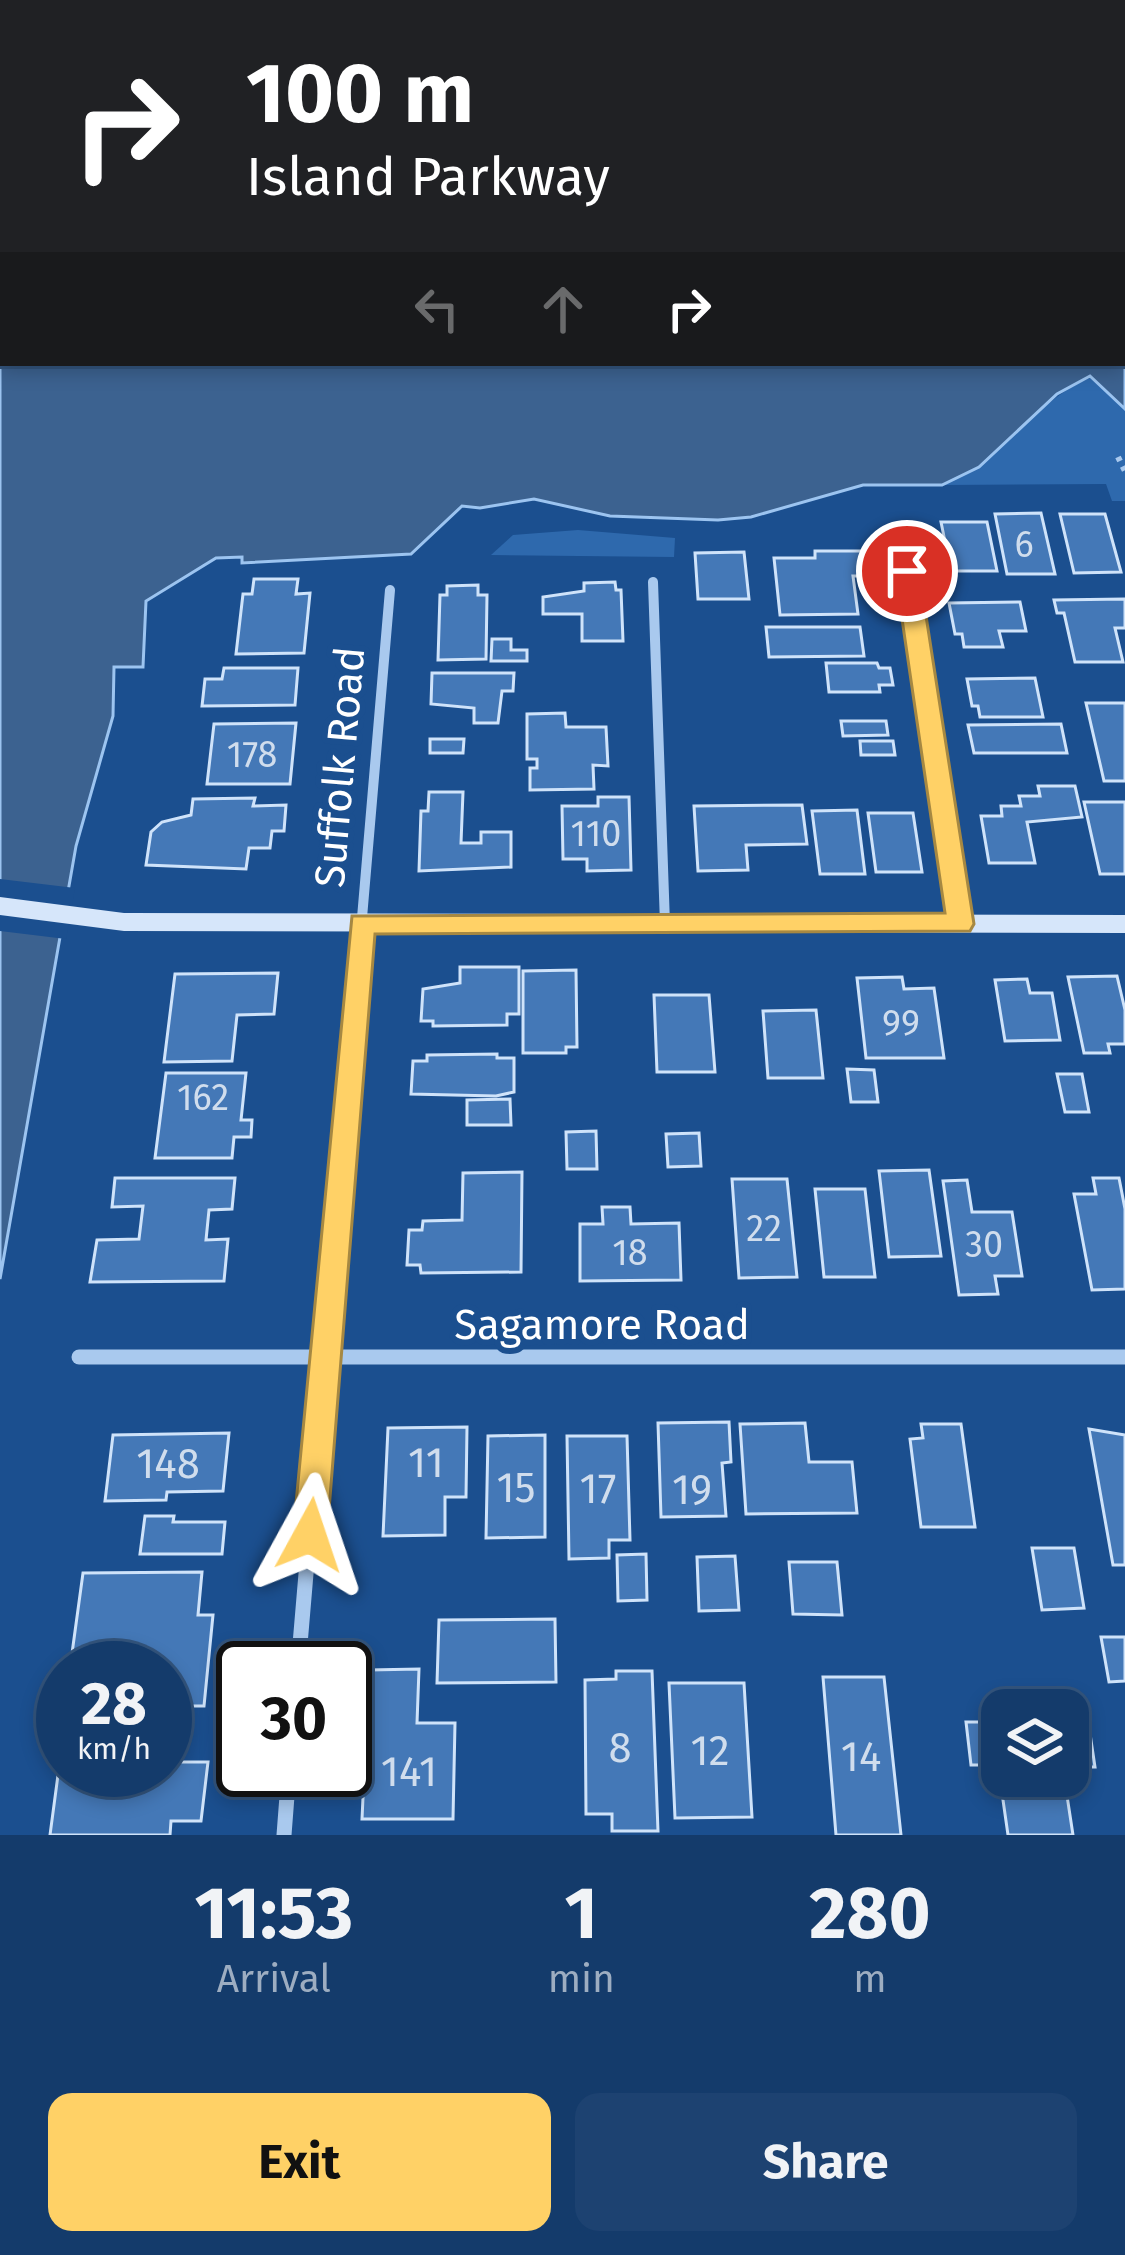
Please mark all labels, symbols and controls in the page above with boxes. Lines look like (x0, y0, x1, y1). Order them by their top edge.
text: 100 m (246, 43, 474, 144)
icon: right (48, 48, 204, 204)
text: Island Parkway (246, 145, 610, 209)
icon: left (404, 276, 470, 342)
icon: ahead (530, 276, 596, 342)
icon: right (656, 276, 722, 342)
pin (856, 520, 958, 622)
house number: 6 (1014, 523, 1034, 567)
icon: arrive (874, 538, 940, 604)
street label: Suffolk Road (305, 645, 375, 889)
house number: 178 (227, 733, 277, 777)
house number: 110 (571, 812, 621, 856)
house number: 99 (882, 1002, 920, 1046)
house number: 162 (177, 1076, 229, 1120)
house number: 22 (746, 1207, 782, 1251)
house number: 30 (965, 1223, 1003, 1267)
house number: 18 (612, 1231, 648, 1275)
street label: Sagamore Road (454, 1300, 750, 1350)
house number: 11 (408, 1438, 444, 1488)
house number: 148 (136, 1439, 200, 1489)
house number: 15 (496, 1463, 536, 1513)
house number: 17 (580, 1464, 616, 1514)
house number: 19 (672, 1465, 712, 1515)
position arrow (247, 1472, 373, 1598)
speed limit sign: 30 (216, 1641, 372, 1797)
text: 28 (81, 1668, 147, 1740)
map controls (981, 1689, 1089, 1797)
button: layers (981, 1689, 1089, 1797)
house number: 8 (608, 1723, 632, 1773)
house number: 12 (691, 1726, 729, 1776)
text: km/h (77, 1731, 151, 1767)
house number: 14 (841, 1732, 881, 1782)
house number: 141 (381, 1747, 437, 1797)
text: 11:53 (194, 1871, 353, 1957)
text: 1 (565, 1871, 598, 1957)
text: 280 (809, 1871, 931, 1957)
text: Arrival (217, 1956, 331, 2002)
text: min (548, 1956, 615, 2002)
text: m (853, 1956, 887, 2002)
button: Exit (48, 2093, 551, 2231)
button: Share (575, 2093, 1077, 2231)

